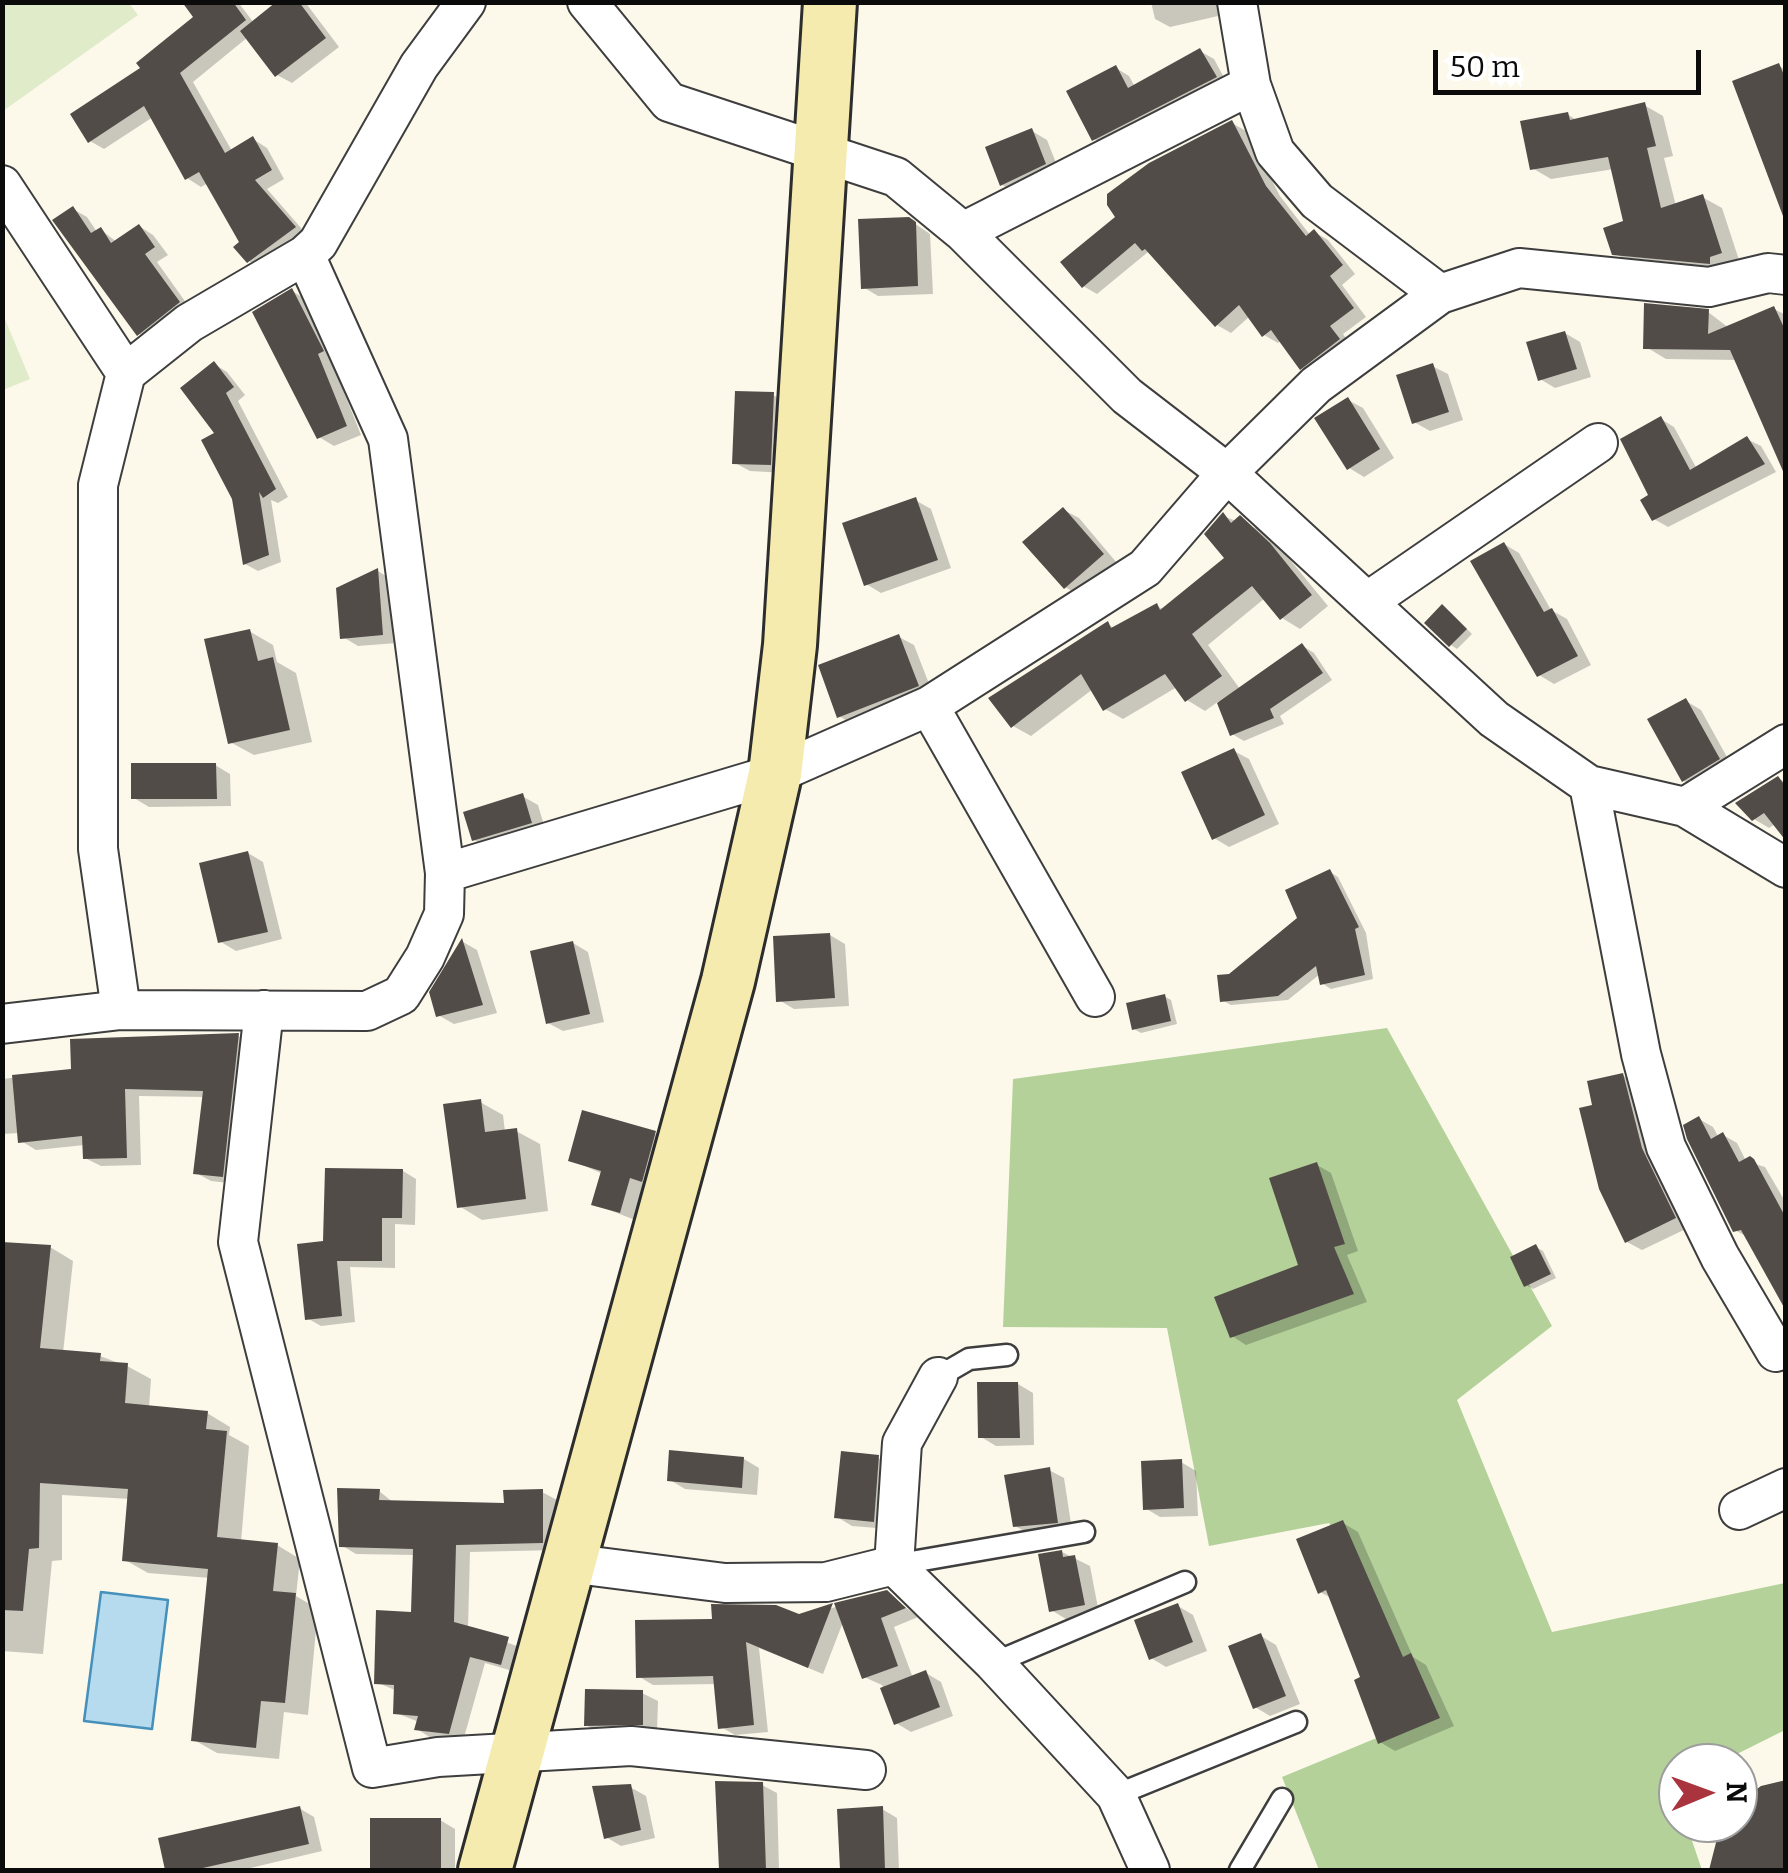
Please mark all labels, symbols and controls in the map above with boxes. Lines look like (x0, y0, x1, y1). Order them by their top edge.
scale bar (1438, 30, 1706, 92)
text: 50 m (1450, 49, 1520, 85)
north arrow (1658, 1743, 1758, 1843)
text: N (1720, 1781, 1753, 1804)

